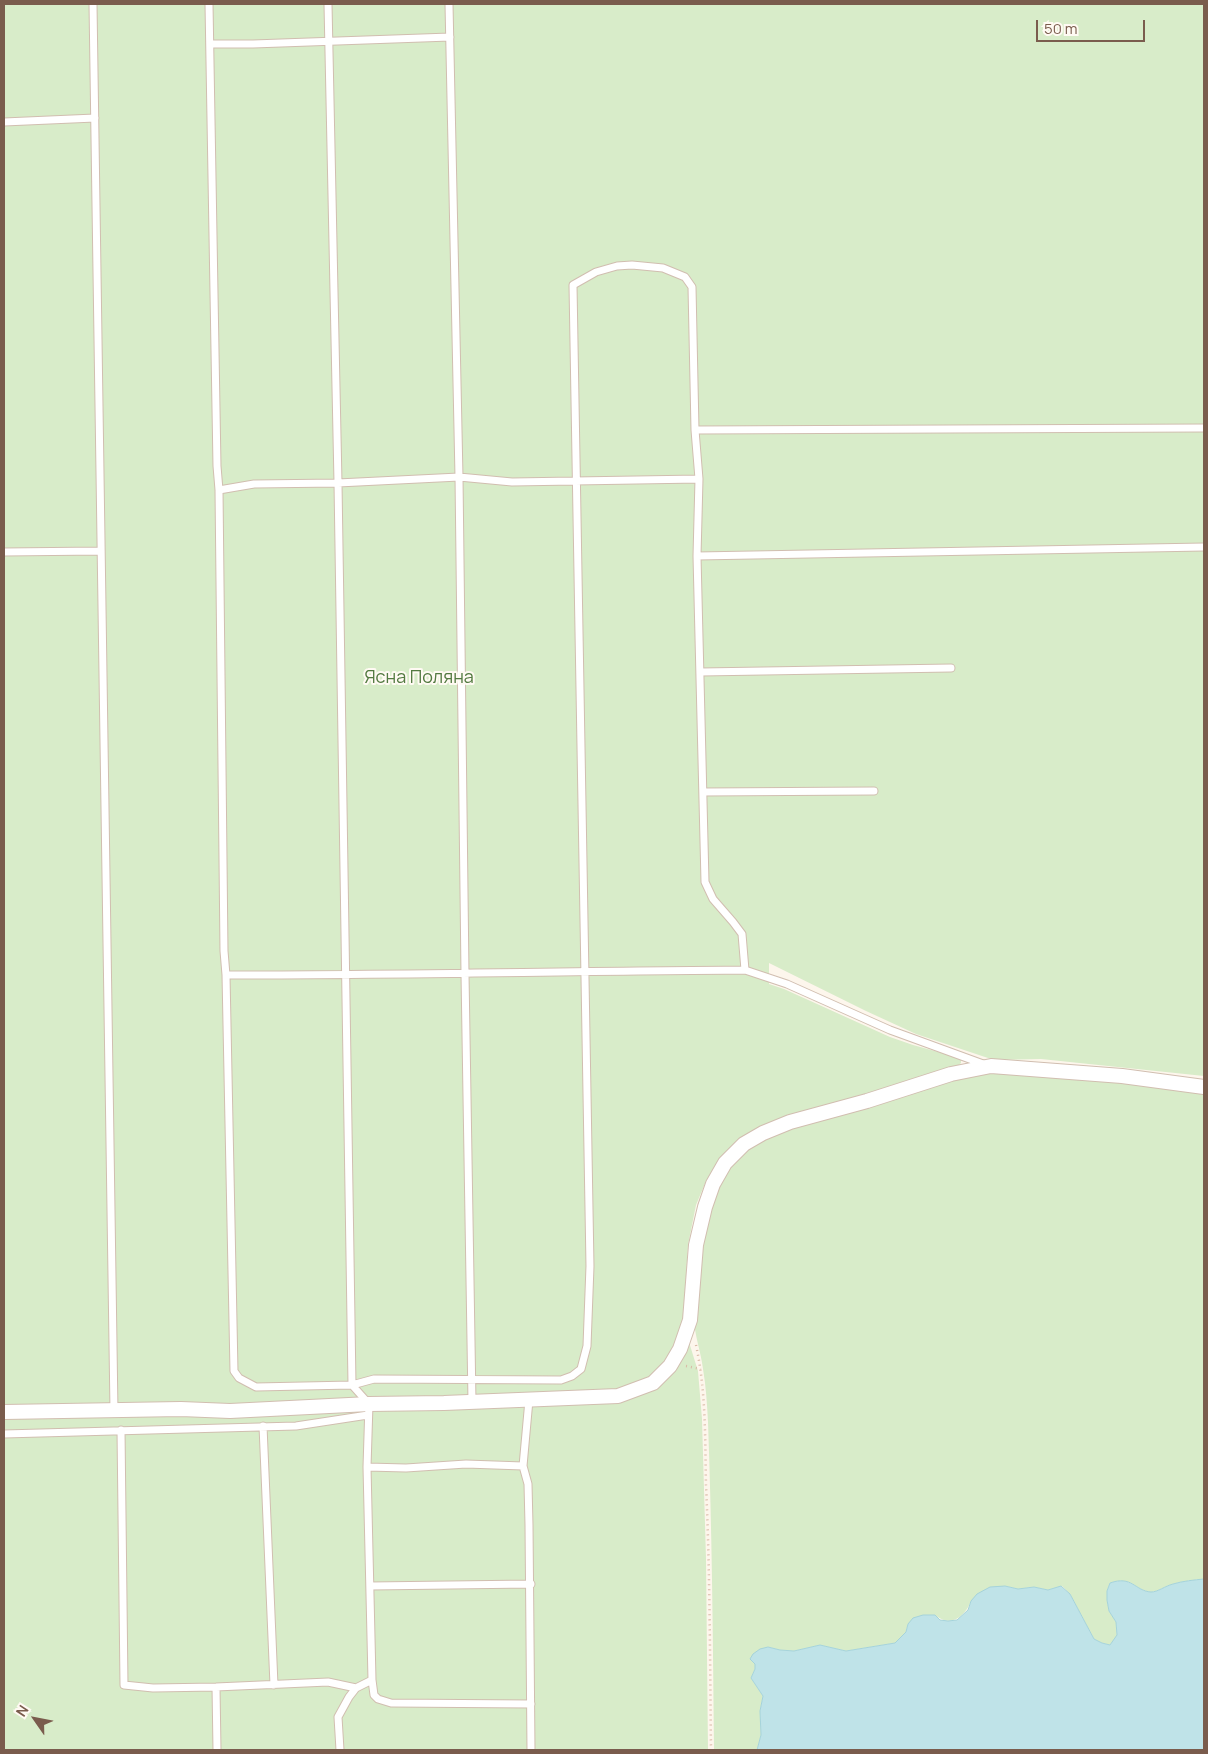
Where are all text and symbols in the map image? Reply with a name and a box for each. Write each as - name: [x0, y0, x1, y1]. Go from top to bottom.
- scale bar: [1038, 10, 1147, 42]
- text: 50 m: [1044, 18, 1078, 39]
- park label: Ясна Поляна: [364, 667, 474, 689]
- north arrow: [10, 1694, 60, 1744]
- text: N: [11, 1701, 33, 1720]

